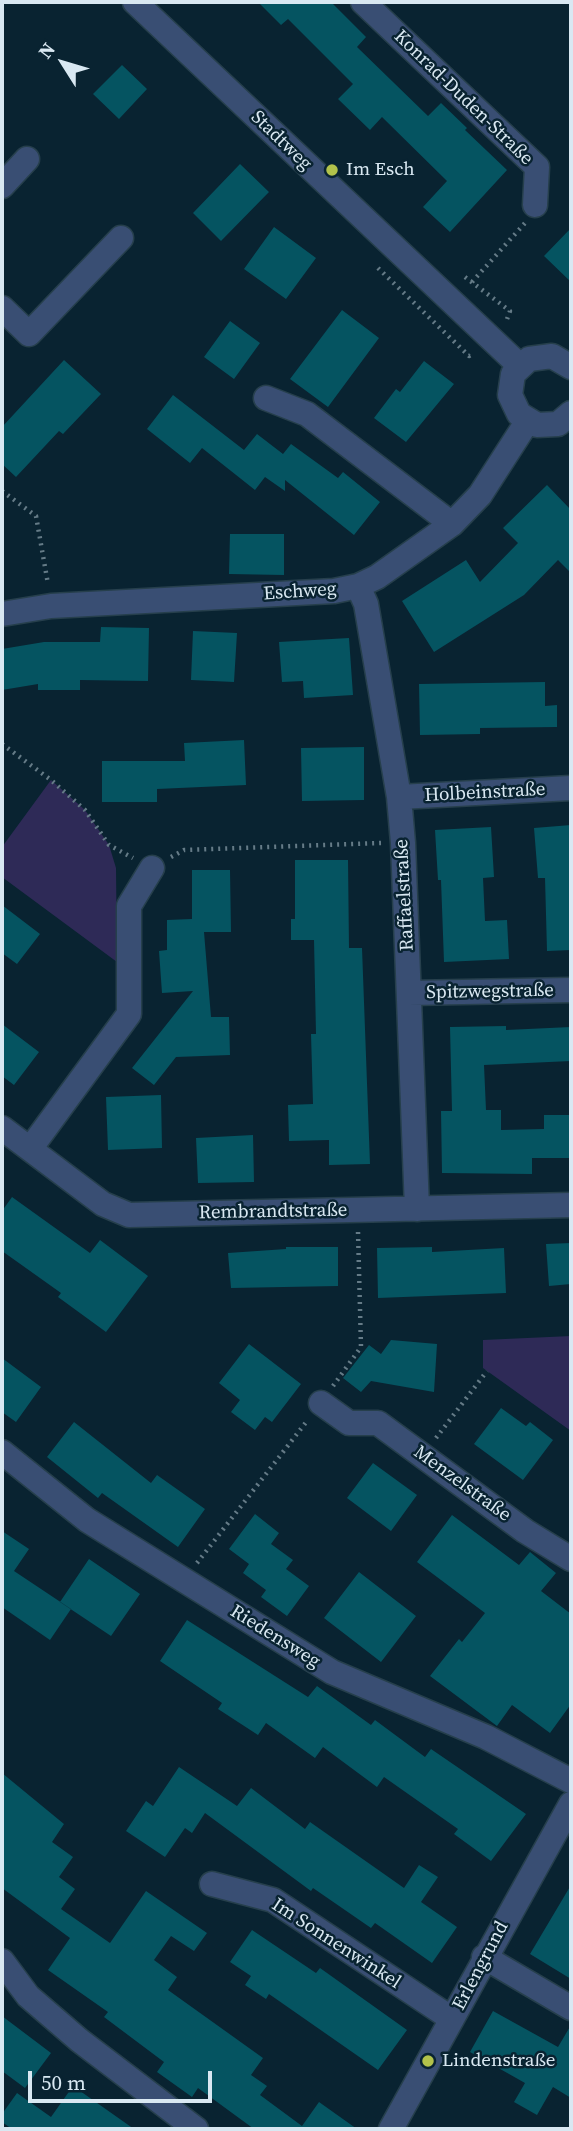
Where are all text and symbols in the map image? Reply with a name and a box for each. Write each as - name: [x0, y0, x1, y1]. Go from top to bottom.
- street label: Konrad-Duden-Straße: [389, 26, 537, 170]
- north arrow: [28, 28, 98, 98]
- text: N: [32, 37, 61, 64]
- street label: Stadtweg: [246, 106, 316, 176]
- place label: Im Esch: [346, 159, 415, 181]
- marker: Im Esch: [324, 162, 340, 178]
- street label: Eschweg: [263, 578, 337, 606]
- street label: Holbeinstraße: [424, 778, 546, 808]
- street label: Raffaelstraße: [391, 838, 419, 952]
- street label: Spitzwegstraße: [426, 979, 554, 1005]
- street label: Rembrandtstraße: [198, 1199, 348, 1225]
- street label: Menzelstraße: [409, 1441, 515, 1527]
- street label: Riedensweg: [226, 1600, 324, 1674]
- street label: Im Sonnenwinkel: [267, 1894, 405, 1994]
- street label: Erlengrund: [448, 1918, 514, 2014]
- place label: Lindenstraße: [442, 2050, 555, 2072]
- marker: Lindenstraße: [420, 2053, 436, 2069]
- scale bar: [32, 2058, 215, 2102]
- text: 50 m: [41, 2068, 86, 2097]

